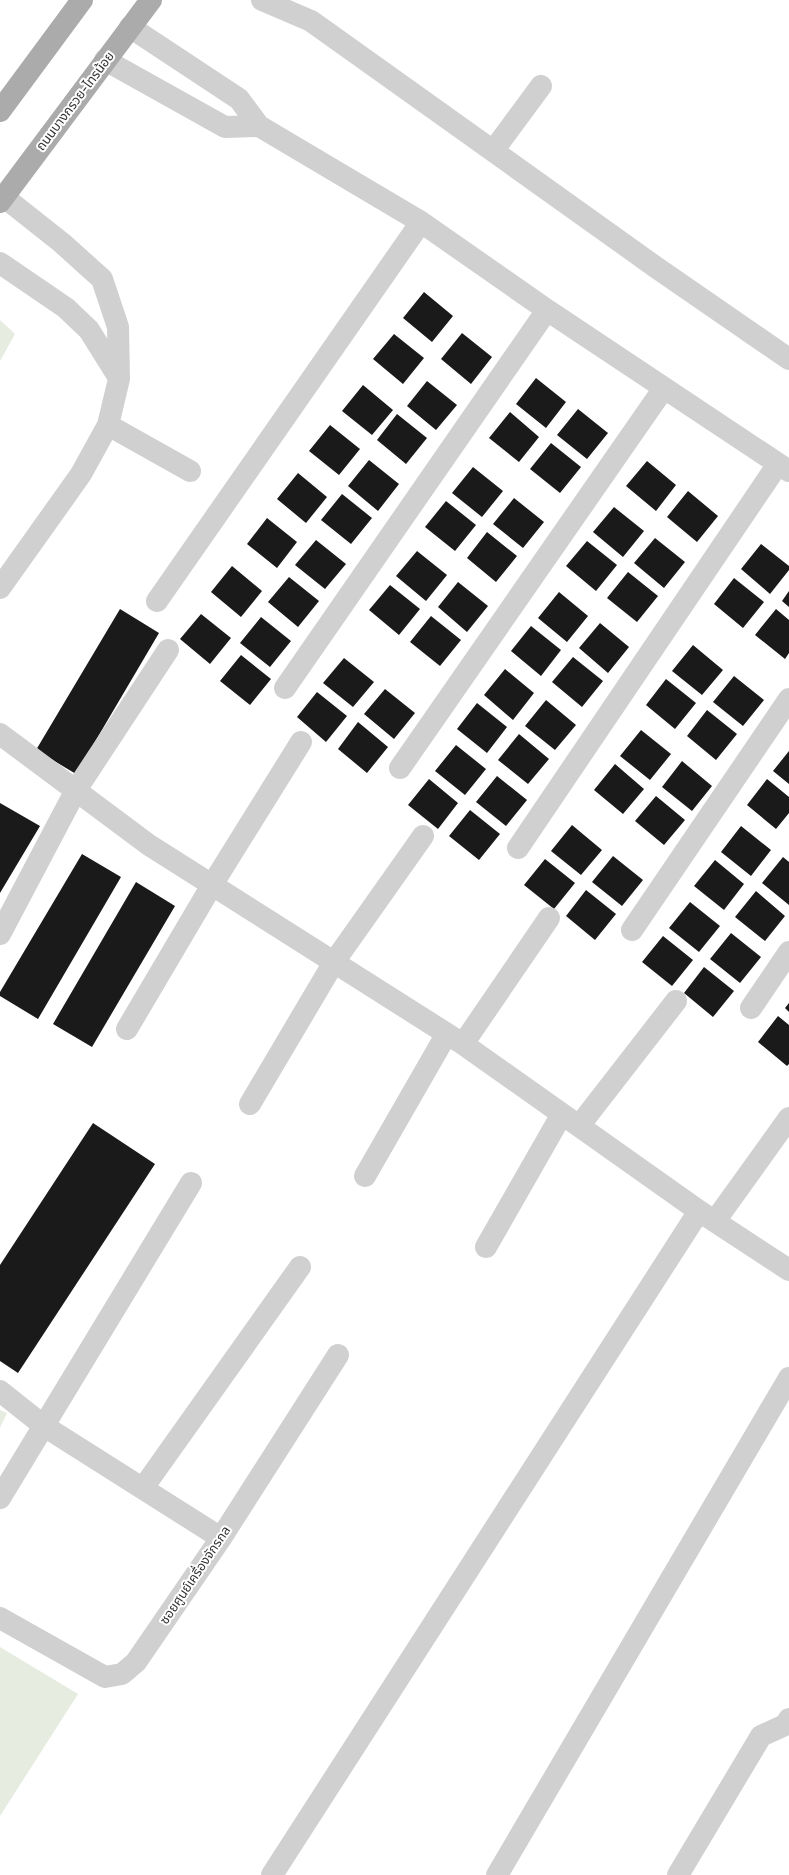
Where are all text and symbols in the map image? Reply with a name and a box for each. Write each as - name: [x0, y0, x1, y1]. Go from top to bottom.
- street label: ถนนบางกรวย-ไทรน้อย: [33, 49, 117, 153]
- street label: ซอยศูนย์เครื่องจักรกล: [155, 1522, 233, 1627]

